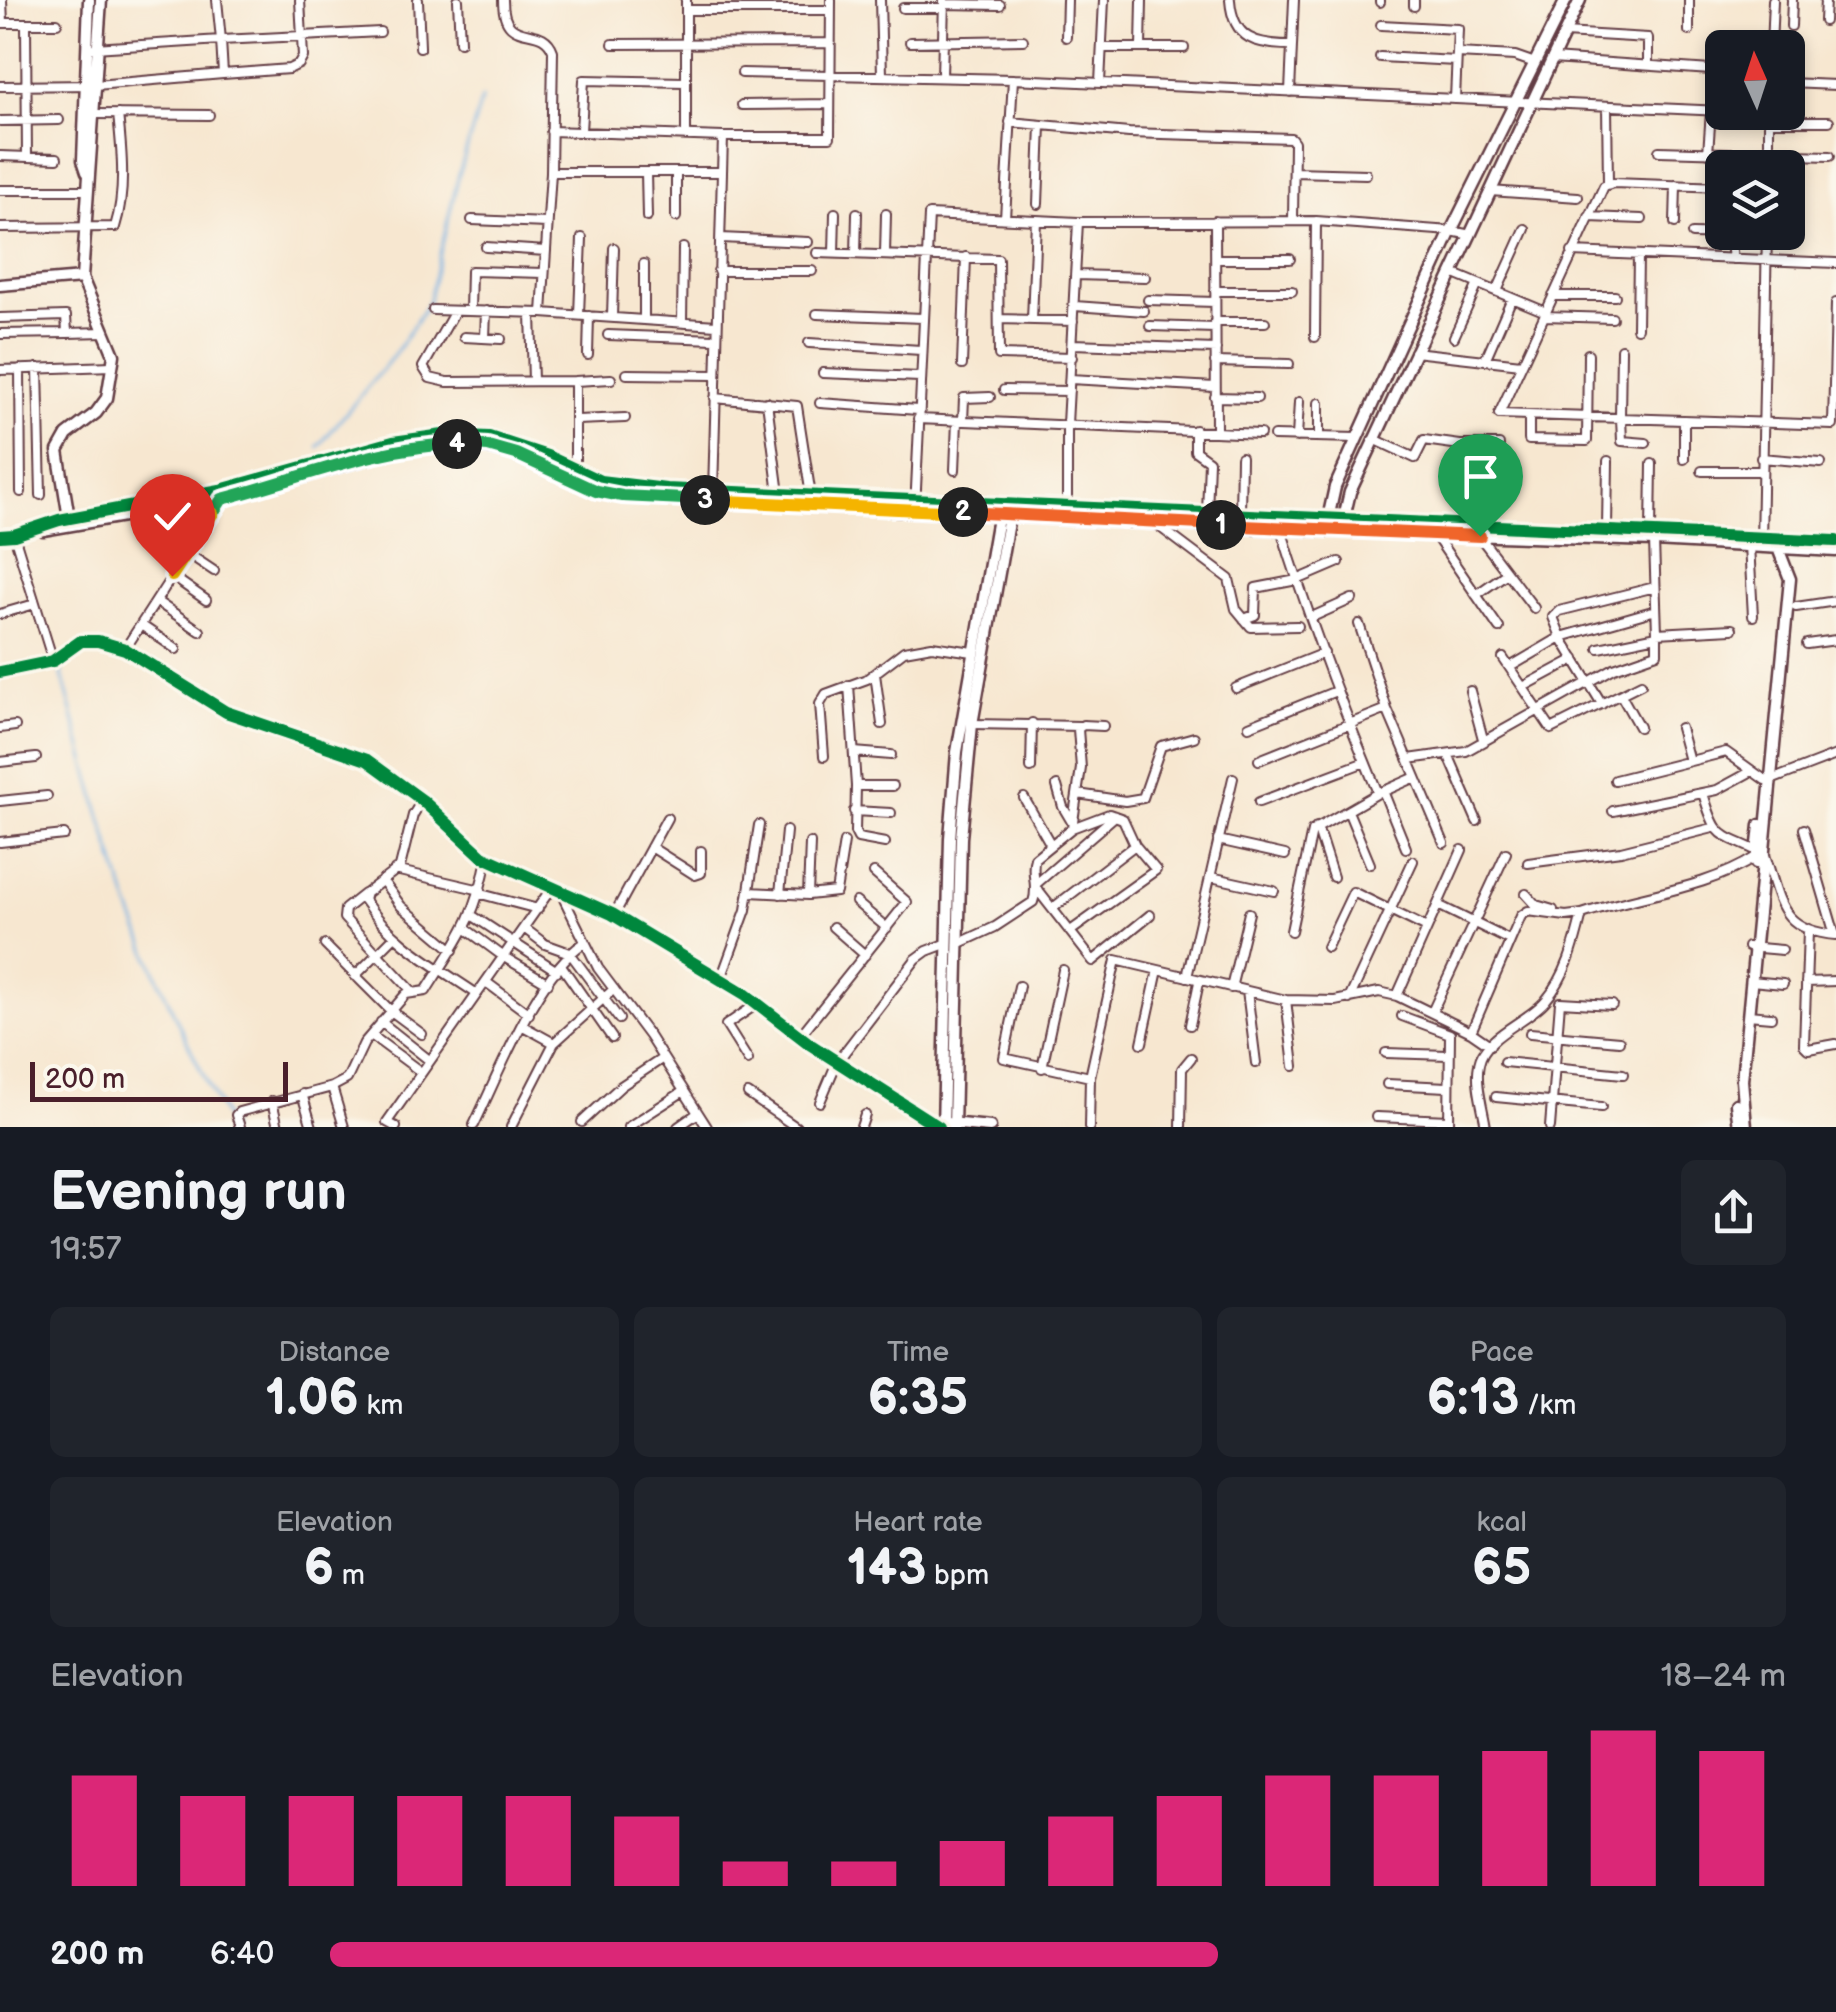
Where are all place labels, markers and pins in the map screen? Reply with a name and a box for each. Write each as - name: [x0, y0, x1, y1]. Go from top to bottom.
- pin: 4: [432, 419, 482, 469]
- pin: [1438, 434, 1523, 537]
- pin: [130, 474, 215, 577]
- pin: 3: [680, 475, 730, 525]
- pin: 2: [938, 487, 988, 537]
- pin: 1: [1196, 500, 1246, 550]

